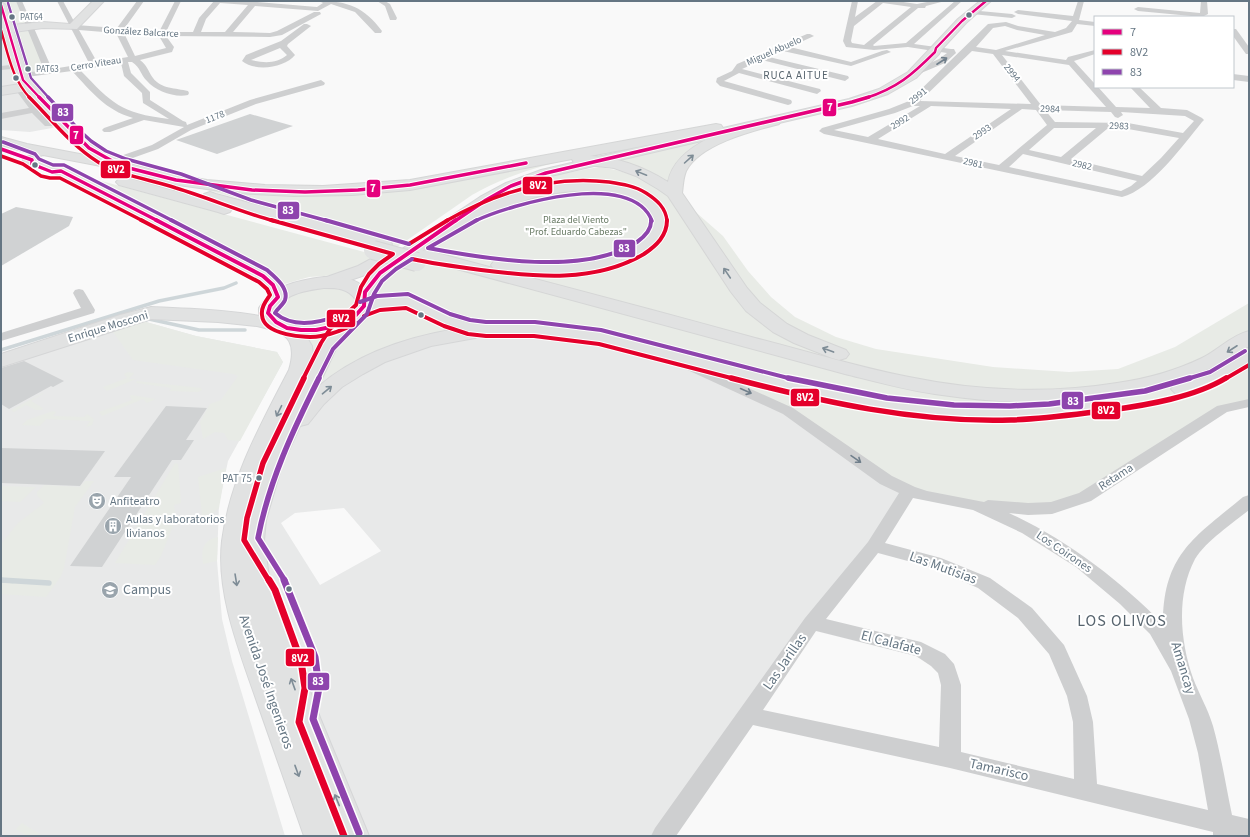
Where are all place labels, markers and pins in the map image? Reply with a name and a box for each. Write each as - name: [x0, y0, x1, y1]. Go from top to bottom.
- unlabelled marker: [964, 10, 974, 20]
- place label: PAT64: [20, 11, 43, 24]
- marker: PAT64: [7, 12, 17, 22]
- place label: PAT63: [36, 63, 59, 76]
- marker: PAT63: [23, 64, 33, 74]
- unlabelled marker: [11, 73, 21, 83]
- unlabelled marker: [30, 160, 40, 170]
- unlabelled marker: [416, 310, 426, 320]
- place label: PAT 75: [222, 471, 252, 486]
- marker: PAT 75: [254, 473, 264, 483]
- theatre icon: Anfiteatro: [87, 491, 107, 511]
- place label: Anfiteatro: [110, 493, 160, 510]
- place label: Aulas y laboratorios livianos: [126, 511, 225, 542]
- building icon: Aulas y laboratorios livianos: [103, 516, 123, 536]
- school or university icon: Campus: [100, 580, 120, 600]
- place label: Campus: [123, 580, 171, 600]
- unlabelled marker: [284, 584, 294, 594]

